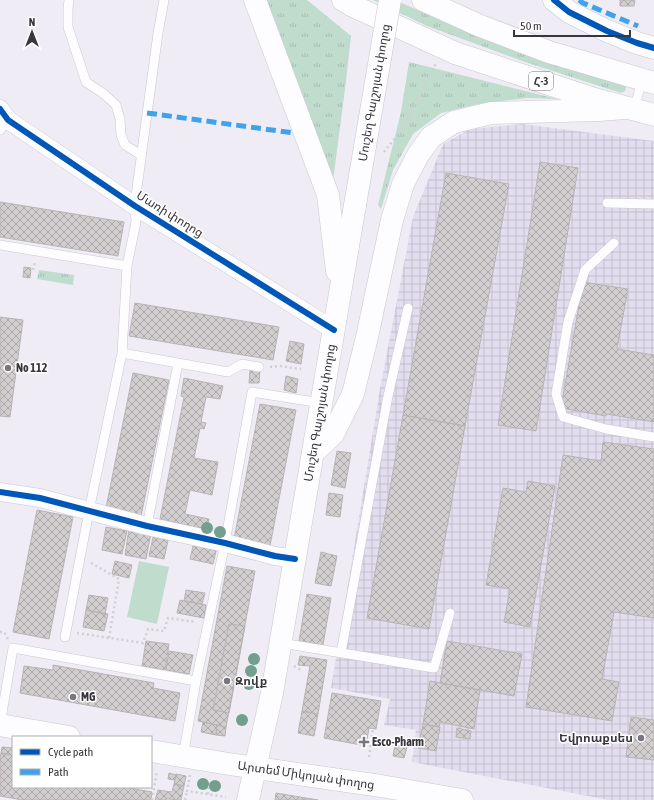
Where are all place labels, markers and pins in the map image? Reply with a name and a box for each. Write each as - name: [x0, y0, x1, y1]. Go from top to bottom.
- place label: No 112: [16, 361, 48, 375]
- marker: No 112: [3, 363, 13, 373]
- place label: Զովք: [235, 674, 267, 688]
- marker: Զովք: [222, 676, 232, 686]
- place label: MG: [81, 690, 96, 704]
- marker: MG: [68, 692, 78, 702]
- place label: Եվրոաքսես: [559, 731, 633, 745]
- marker: Եվրոաքսես: [636, 733, 646, 743]
- place label: Esco-Pharm: [372, 735, 424, 749]
- marker: Esco-Pharm: [359, 737, 369, 747]

